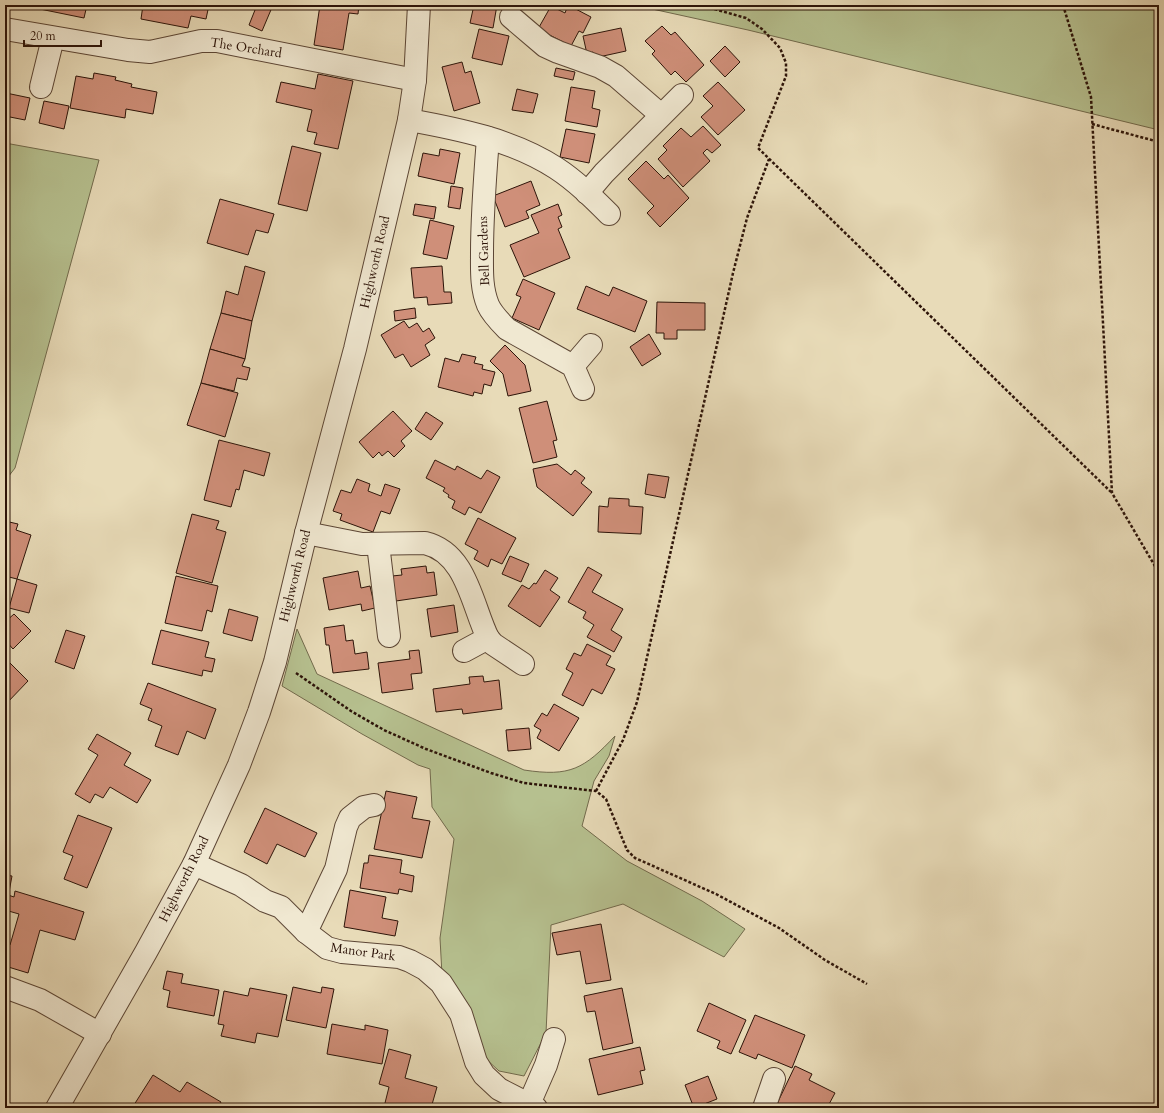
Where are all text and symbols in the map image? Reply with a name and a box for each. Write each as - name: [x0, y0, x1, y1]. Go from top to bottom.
- scale bar: [24, 22, 101, 48]
- text: 20 m: [30, 28, 57, 44]
- street label: The Orchard: [209, 33, 283, 63]
- street label: Highworth Road: [356, 214, 394, 310]
- street label: Bell Gardens: [474, 216, 494, 286]
- street label: Highworth Road: [275, 528, 315, 624]
- street label: Highworth Road: [155, 833, 213, 925]
- street label: Manor Park: [329, 939, 397, 965]

